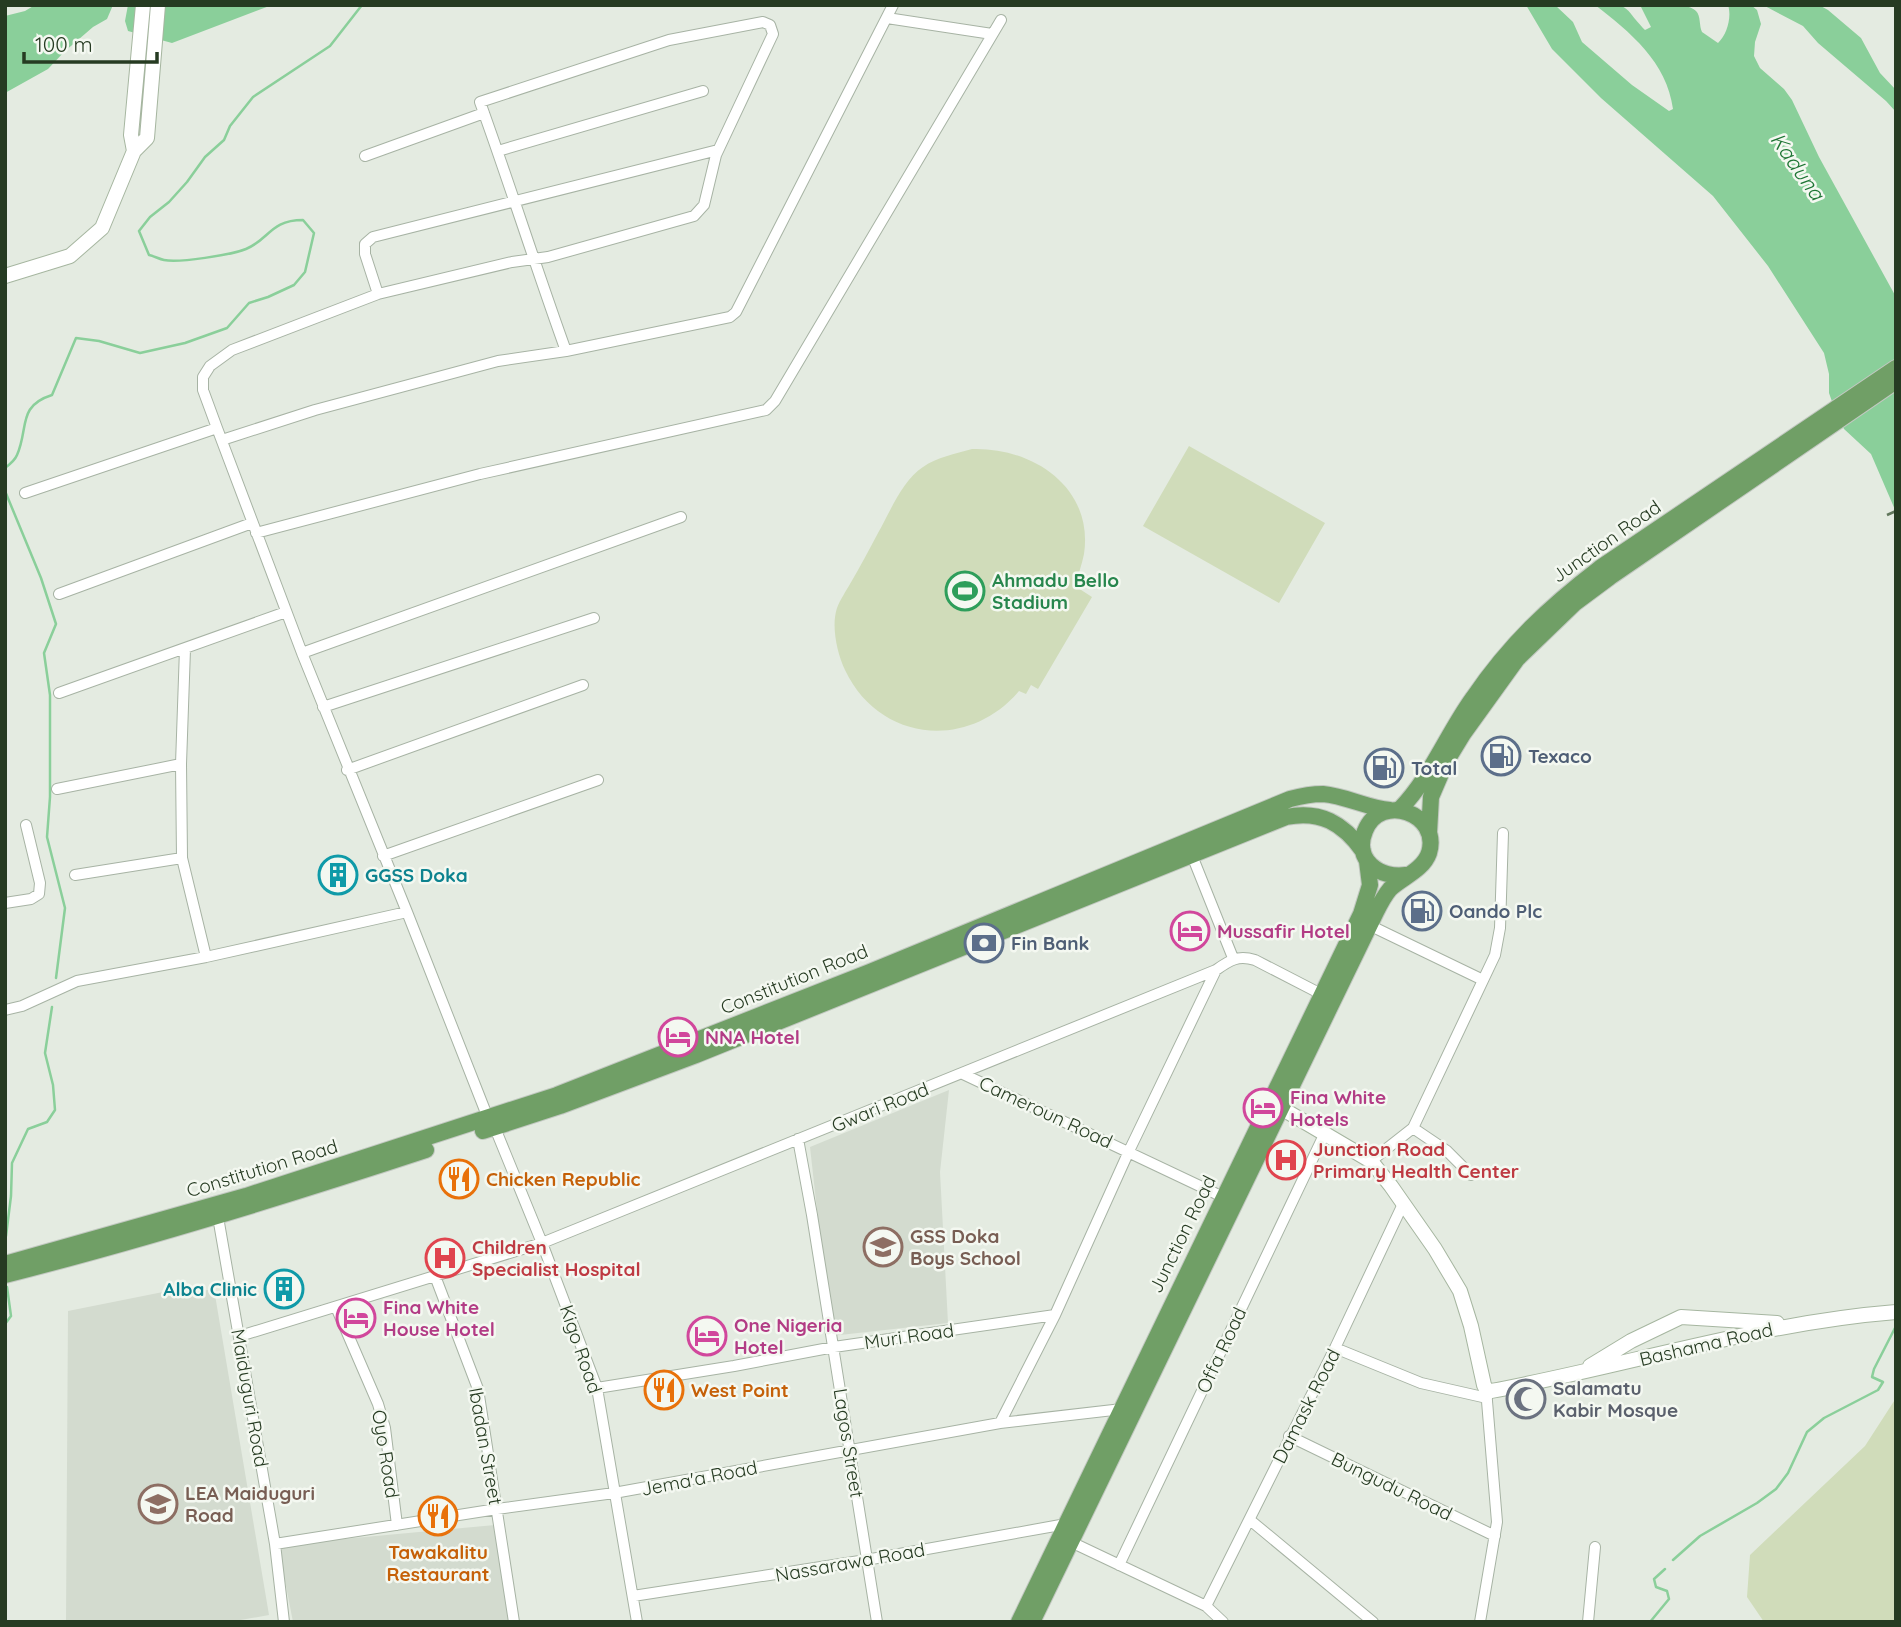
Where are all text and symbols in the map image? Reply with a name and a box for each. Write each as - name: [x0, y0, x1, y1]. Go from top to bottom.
- scale bar: [24, 21, 158, 65]
- text: 100 m: [35, 31, 93, 57]
- water label: Kaduna: [1765, 127, 1831, 206]
- street label: Junction Road: [1547, 495, 1665, 587]
- place label: Ahmadu Bello Stadium: [992, 568, 1119, 614]
- sports icon: Ahmadu Bello Stadium: [944, 570, 986, 612]
- fuel station icon: Texaco: [1480, 735, 1522, 777]
- place label: Texaco: [1528, 744, 1592, 768]
- fuel station icon: Total: [1363, 747, 1405, 789]
- place label: Total: [1411, 756, 1457, 780]
- building icon: GGSS Doka: [317, 854, 359, 896]
- place label: GGSS Doka: [365, 863, 468, 887]
- fuel station icon: Oando Plc: [1401, 890, 1443, 932]
- place label: Oando Plc: [1449, 899, 1542, 923]
- hotel icon: Mussafir Hotel: [1169, 910, 1211, 952]
- place label: Mussafir Hotel: [1217, 919, 1350, 943]
- bank icon: Fin Bank: [963, 922, 1005, 964]
- place label: Fin Bank: [1011, 931, 1090, 955]
- street label: Constitution Road: [717, 938, 871, 1020]
- hotel icon: NNA Hotel: [657, 1016, 699, 1058]
- place label: NNA Hotel: [705, 1025, 800, 1049]
- street label: Cameroun Road: [975, 1071, 1117, 1153]
- street label: Gwari Road: [828, 1077, 932, 1137]
- place label: Fina White Hotels: [1290, 1085, 1386, 1131]
- hotel icon: Fina White Hotels: [1242, 1087, 1284, 1129]
- street label: Constitution Road: [184, 1134, 340, 1202]
- place label: Junction Road Primary Health Center: [1313, 1137, 1519, 1183]
- hospital icon: Junction Road Primary Health Center: [1265, 1139, 1307, 1181]
- restaurant icon: Chicken Republic: [438, 1158, 480, 1200]
- place label: Chicken Republic: [486, 1167, 640, 1191]
- street label: Junction Road: [1143, 1171, 1221, 1297]
- place label: GSS Doka Boys School: [910, 1224, 1021, 1270]
- school or university icon: GSS Doka Boys School: [862, 1226, 904, 1268]
- place label: Children Specialist Hospital: [472, 1235, 641, 1281]
- hospital icon: Children Specialist Hospital: [424, 1237, 466, 1279]
- building icon: Alba Clinic: [263, 1268, 305, 1310]
- place label: Alba Clinic: [163, 1277, 257, 1301]
- place label: Fina White House Hotel: [383, 1295, 495, 1341]
- hotel icon: Fina White House Hotel: [335, 1297, 377, 1339]
- street label: Kigo Road: [555, 1302, 607, 1396]
- street label: Offa Road: [1191, 1303, 1251, 1397]
- place label: One Nigeria Hotel: [734, 1313, 842, 1359]
- hotel icon: One Nigeria Hotel: [686, 1315, 728, 1357]
- street label: Bashama Road: [1637, 1317, 1775, 1371]
- street label: Muri Road: [863, 1318, 955, 1354]
- street label: Maiduguri Road: [226, 1327, 274, 1469]
- street label: Damask Road: [1267, 1345, 1345, 1467]
- restaurant icon: West Point: [643, 1369, 685, 1411]
- place label: Salamatu Kabir Mosque: [1553, 1376, 1678, 1422]
- place label: West Point: [691, 1378, 789, 1402]
- mosque icon: Salamatu Kabir Mosque: [1505, 1378, 1547, 1420]
- street label: Ibadan Street: [464, 1385, 508, 1507]
- street label: Lagos Street: [828, 1386, 870, 1500]
- street label: Oyo Road: [367, 1408, 405, 1500]
- street label: Bungudu Road: [1328, 1446, 1456, 1526]
- street label: Jema'a Road: [639, 1455, 759, 1501]
- place label: LEA Maiduguri Road: [185, 1481, 315, 1527]
- school or university icon: LEA Maiduguri Road: [137, 1483, 179, 1525]
- restaurant icon: Tawakalitu Restaurant: [417, 1495, 459, 1537]
- street label: Nassarawa Road: [773, 1537, 927, 1587]
- place label: Tawakalitu Restaurant: [386, 1540, 490, 1586]

